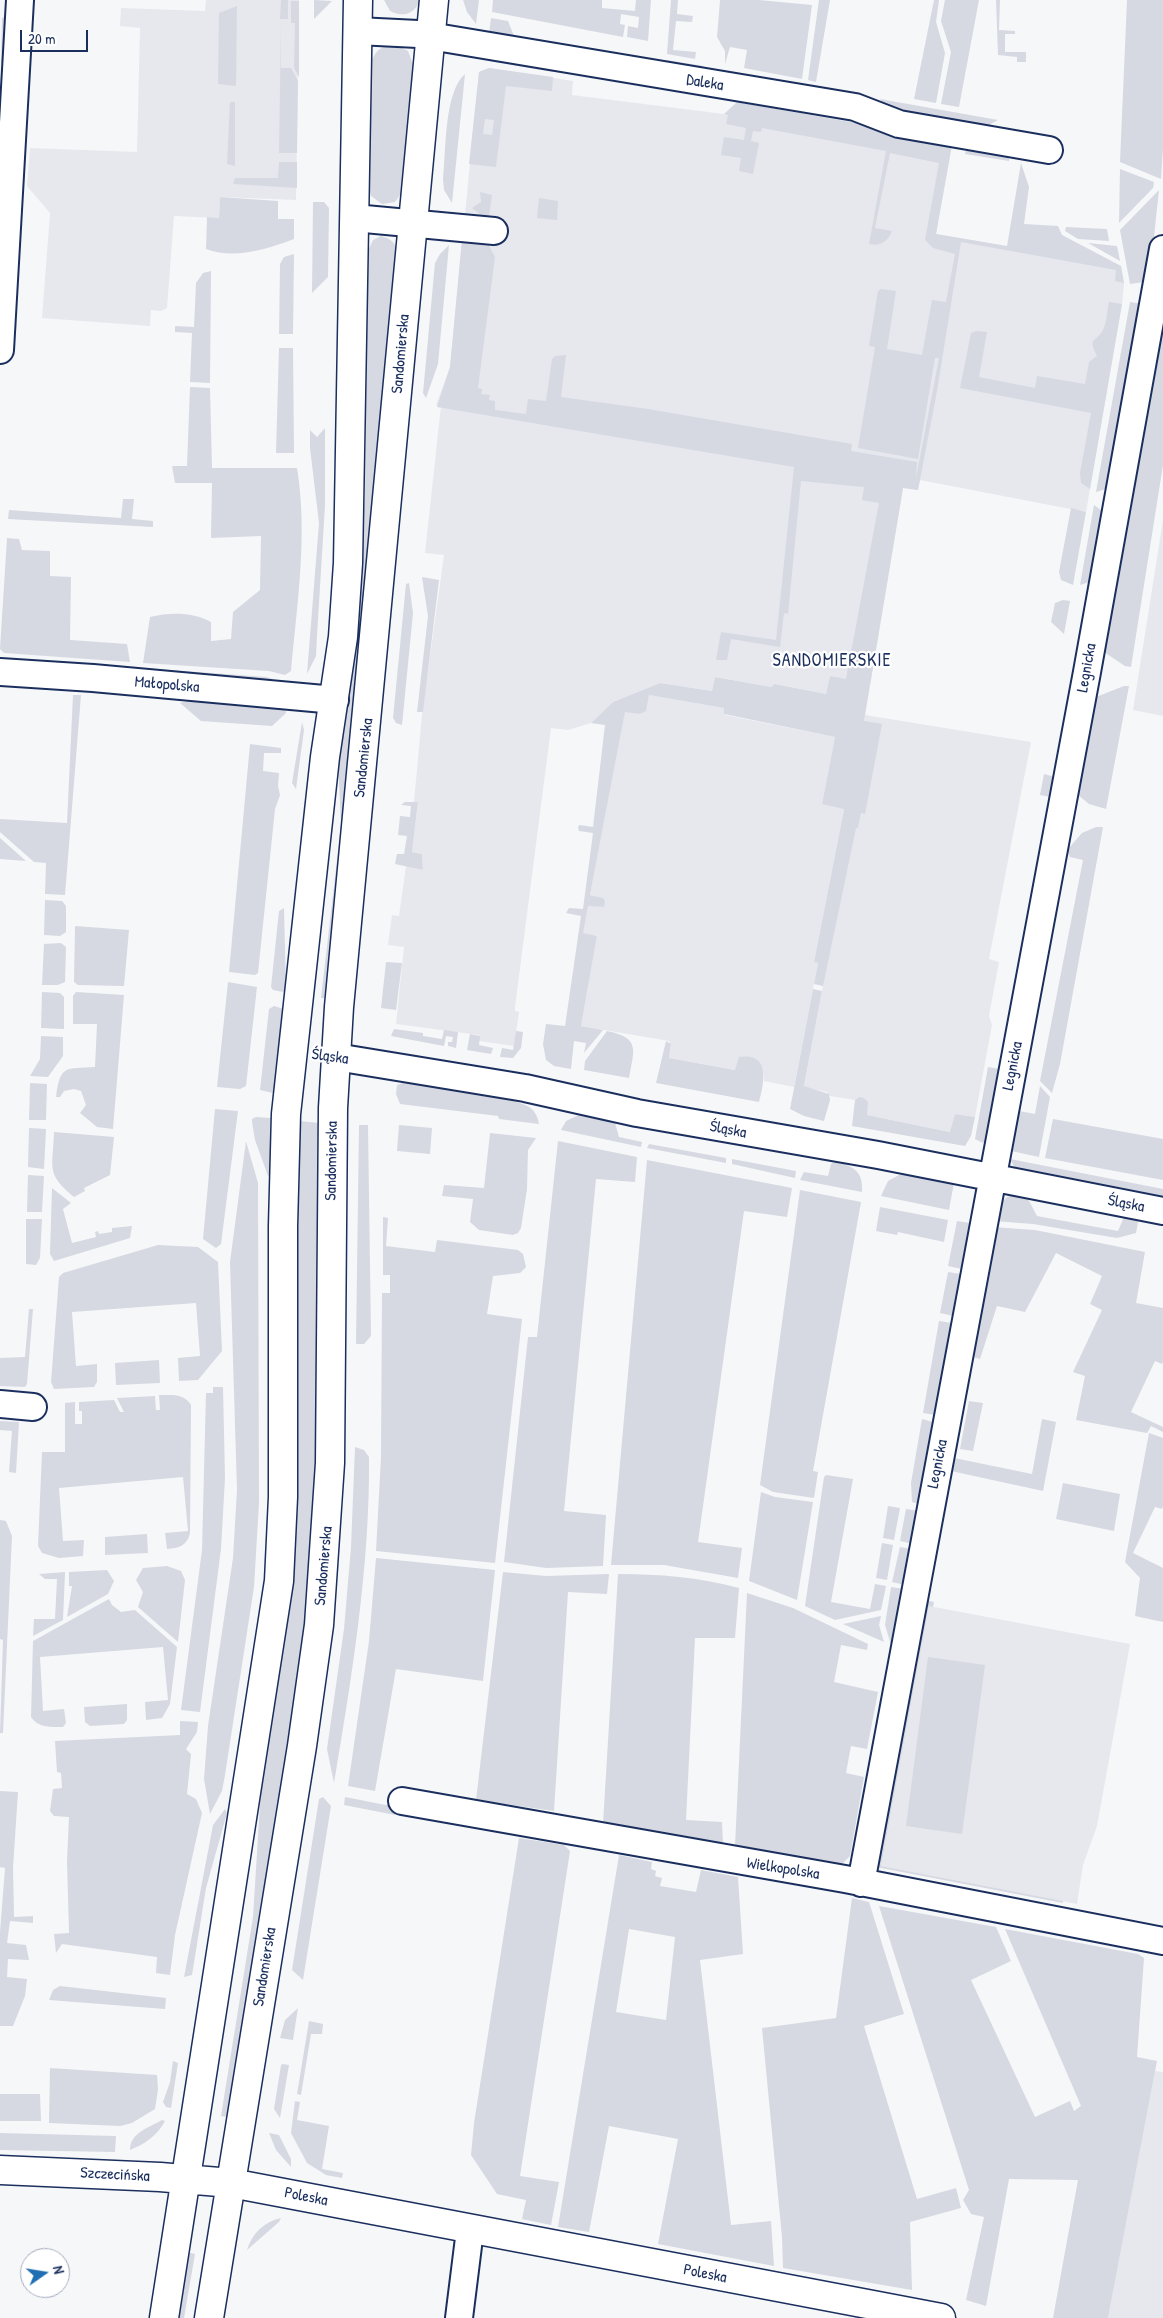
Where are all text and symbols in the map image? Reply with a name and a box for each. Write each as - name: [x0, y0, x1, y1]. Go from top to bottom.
- scale bar: [22, 20, 90, 52]
- text: 20 m: [28, 28, 55, 49]
- street label: Daleka: [685, 71, 725, 95]
- street label: Sandomierska: [388, 314, 414, 394]
- street label: Legnicka: [1073, 642, 1101, 694]
- district label: SANDOMIERSKIE: [771, 650, 893, 672]
- street label: Małopolska: [134, 673, 200, 697]
- street label: Sandomierska: [350, 717, 378, 799]
- street label: Legnicka: [999, 1040, 1027, 1092]
- street label: Śląska: [310, 1045, 350, 1069]
- street label: Śląska: [708, 1117, 748, 1143]
- street label: Sandomierska: [322, 1121, 342, 1201]
- street label: Śląska: [1106, 1191, 1146, 1217]
- street label: Legnicka: [924, 1438, 952, 1490]
- street label: Sandomierska: [311, 1526, 337, 1606]
- street label: Wielkopolska: [745, 1854, 821, 1884]
- street label: Sandomierska: [249, 1926, 281, 2008]
- street label: Szczecińska: [80, 2164, 150, 2186]
- street label: Poleska: [283, 2183, 329, 2211]
- north arrow: [20, 2248, 70, 2298]
- street label: Poleska: [682, 2260, 728, 2288]
- text: N: [49, 2264, 69, 2275]

